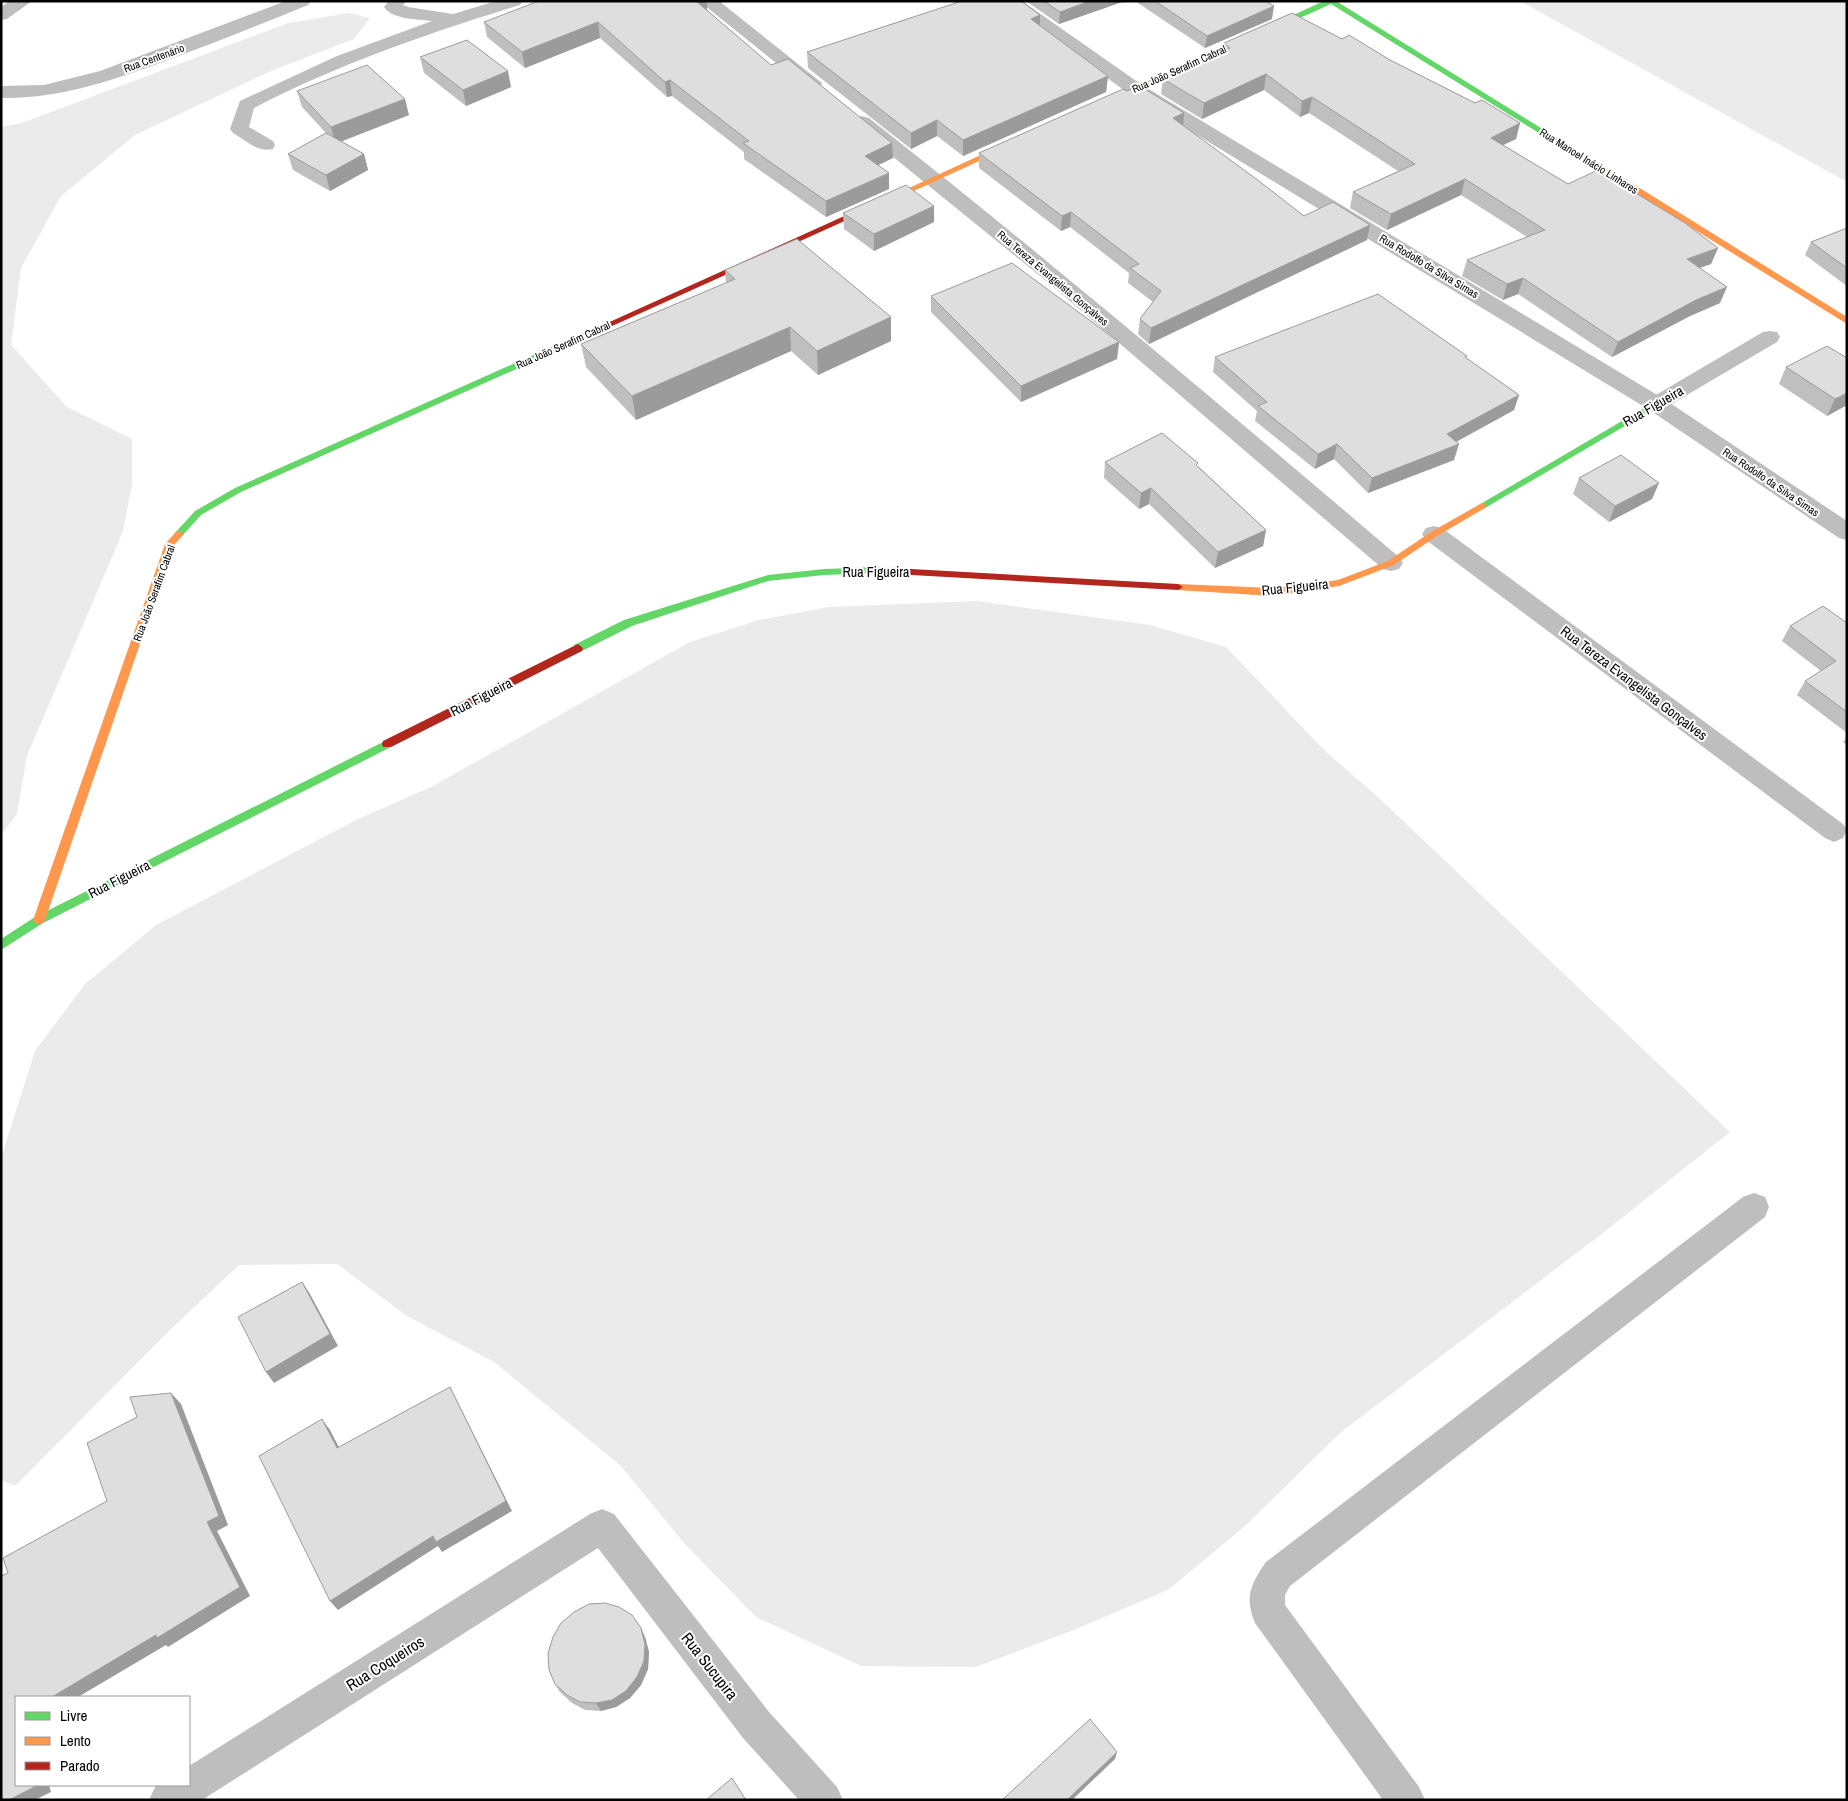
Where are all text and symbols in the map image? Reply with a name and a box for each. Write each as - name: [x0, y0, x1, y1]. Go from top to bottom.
- street label: Rua Centenário: [122, 41, 186, 75]
- street label: Rua João Serafim Cabral: [1130, 42, 1228, 96]
- street label: Rua Manoel Inácio Linhares: [1537, 125, 1641, 197]
- street label: Rua Tereza Evangelista Gonçalves: [995, 227, 1112, 329]
- street label: Rua Rodolfo da Silva Simas: [1377, 231, 1482, 301]
- street label: Rua João Serafim Cabral: [514, 318, 612, 372]
- street label: Rua Figueira: [1619, 381, 1687, 431]
- street label: Rua Rodolfo da Silva Simas: [1720, 445, 1822, 520]
- street label: Rua João Serafim Cabral: [130, 543, 178, 643]
- street label: Rua Figueira: [842, 563, 910, 581]
- street label: Rua Figueira: [1261, 574, 1330, 599]
- street label: Rua Tereza Evangelista Gonçalves: [1557, 622, 1711, 744]
- street label: Rua Figueira: [447, 673, 515, 720]
- street label: Rua Figueira: [85, 855, 153, 902]
- street label: Rua Sucupira: [677, 1628, 744, 1705]
- street label: Rua Coqueiros: [342, 1630, 428, 1696]
- legend: [15, 1696, 190, 1786]
- text: Livre: [60, 1705, 88, 1726]
- text: Lento: [60, 1730, 91, 1751]
- text: Parado: [60, 1755, 100, 1776]

